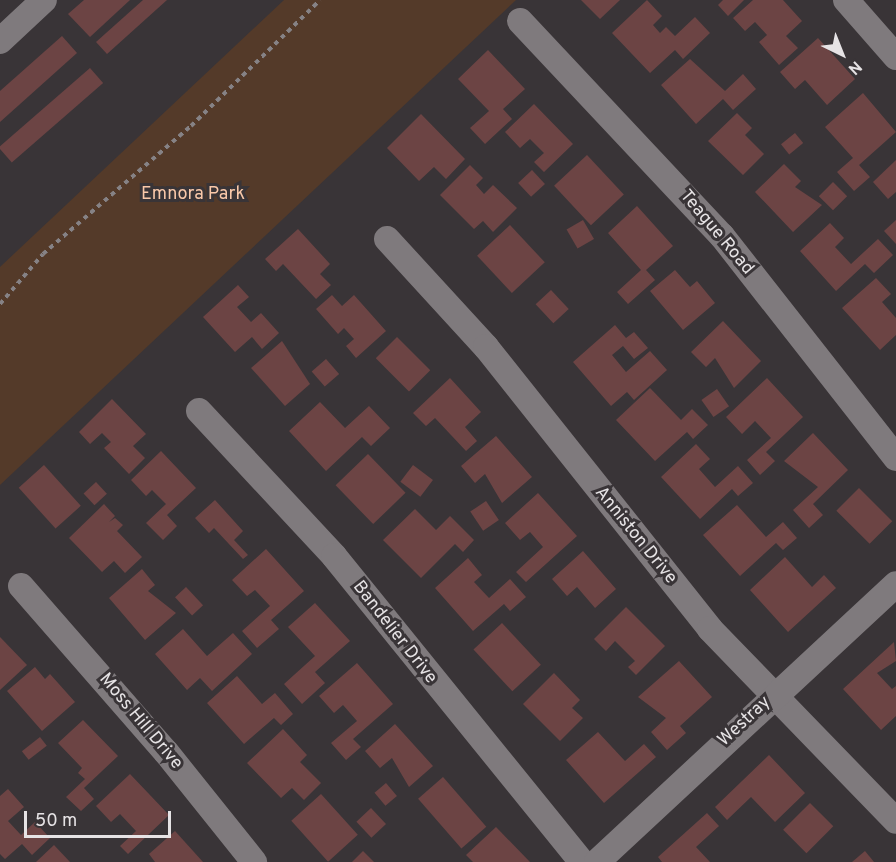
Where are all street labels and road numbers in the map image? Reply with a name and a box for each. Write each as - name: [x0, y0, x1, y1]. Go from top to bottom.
- street label: Teague Road: [674, 186, 758, 280]
- street label: Anniston Drive: [589, 483, 681, 589]
- street label: Bandelier Drive: [347, 577, 441, 689]
- street label: Moss Hill Drive: [93, 669, 187, 775]
- street label: Westray: [714, 692, 776, 752]

